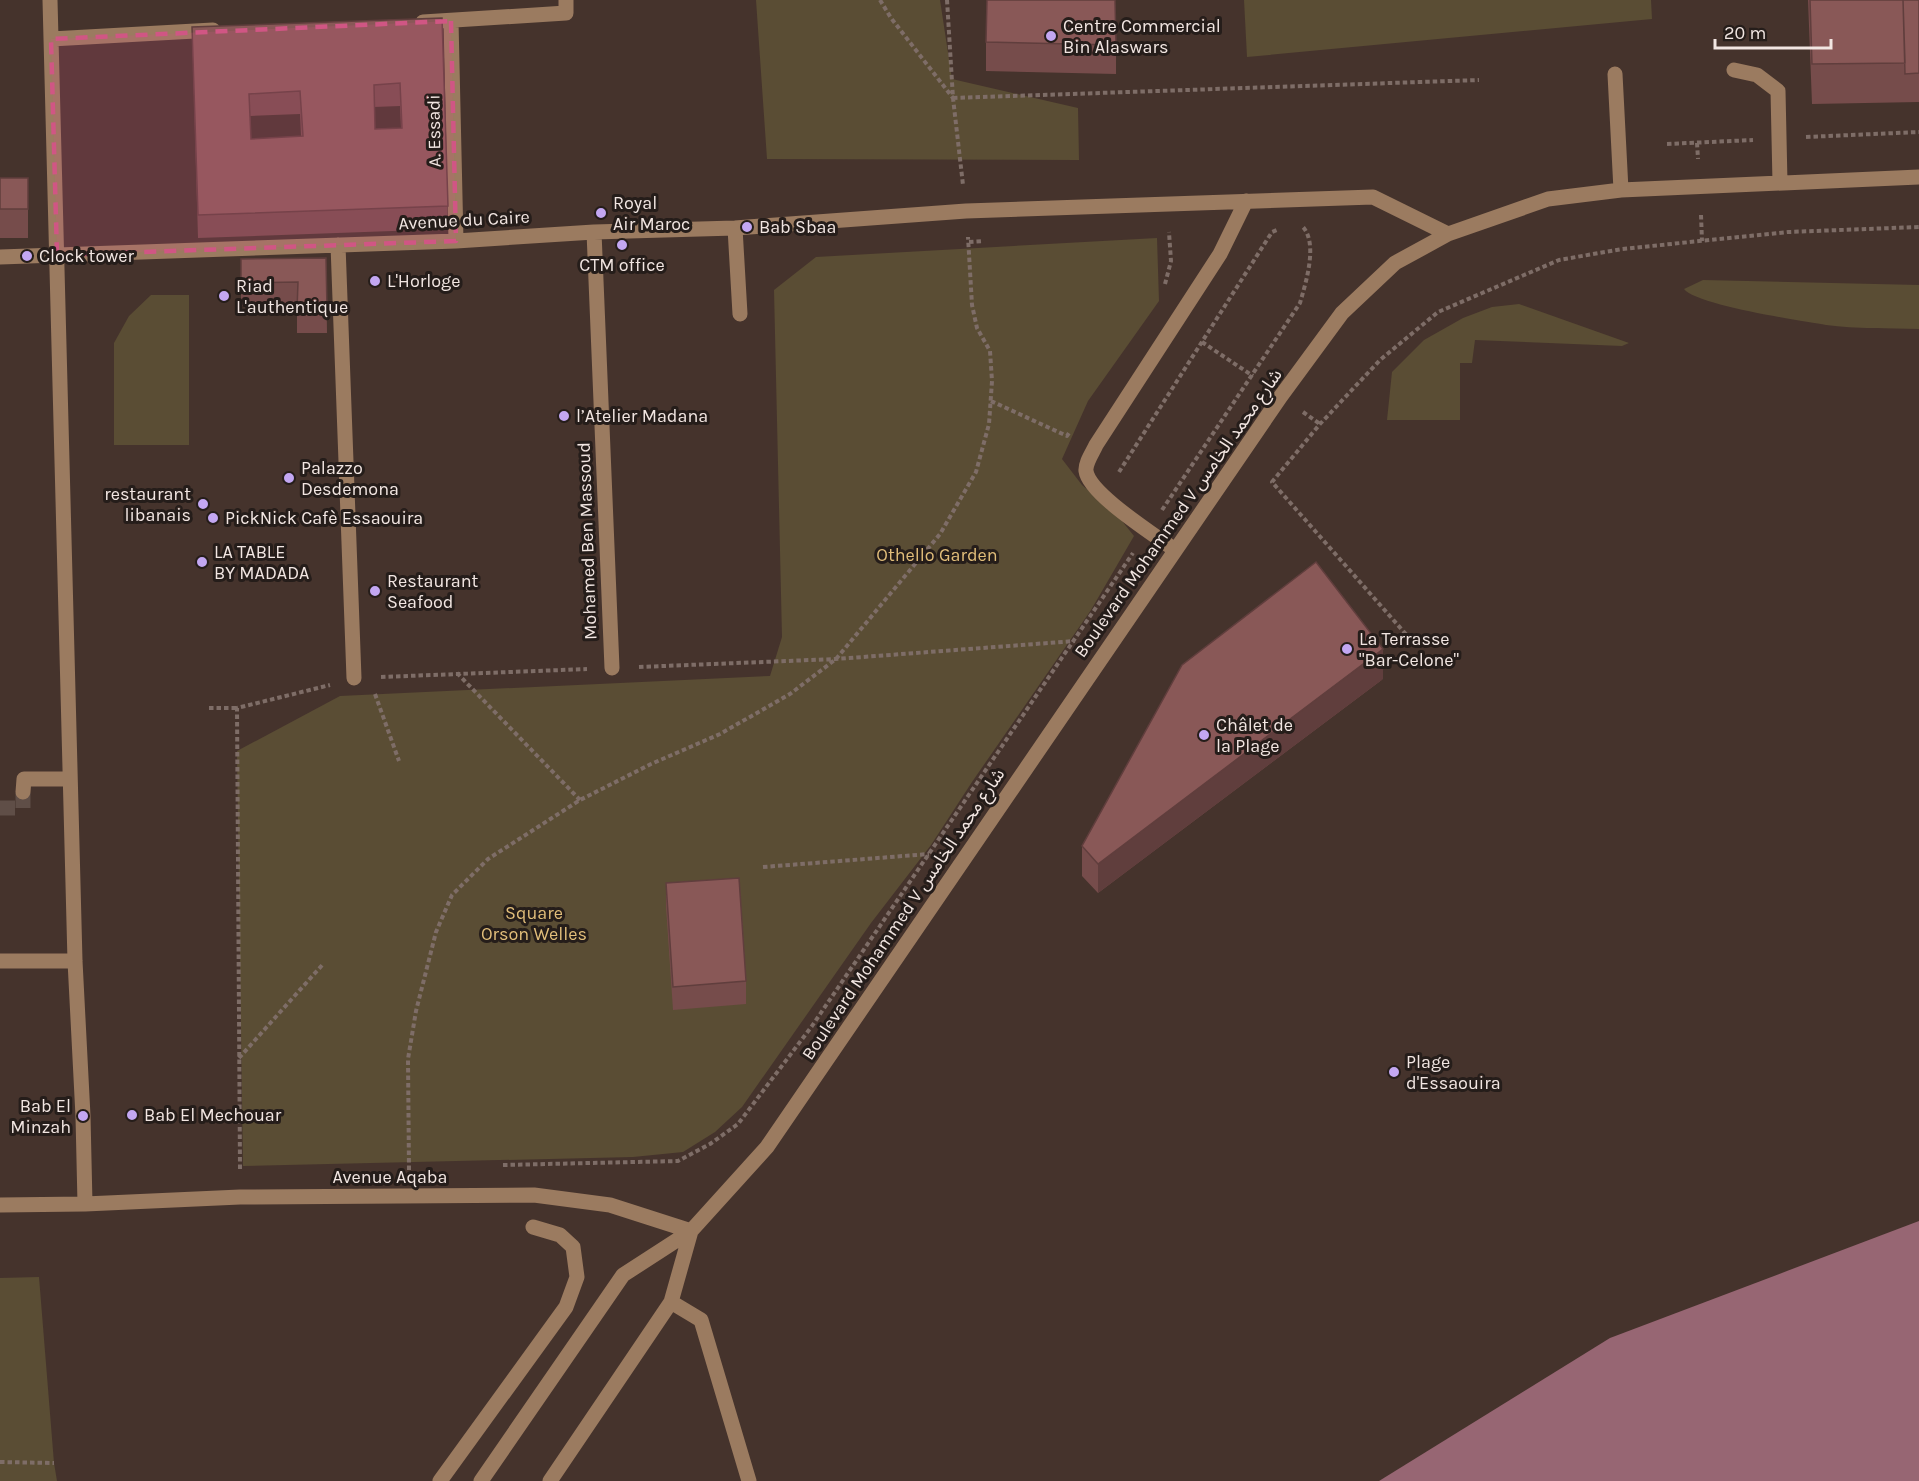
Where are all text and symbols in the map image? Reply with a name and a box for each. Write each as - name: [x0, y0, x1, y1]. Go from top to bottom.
- scale bar: [1715, 12, 1830, 50]
- place label: Centre Commercial Bin Alaswars: [1063, 15, 1221, 58]
- text: 20 m: [1724, 22, 1766, 44]
- marker: Centre Commercial Bin Alaswars: [1044, 29, 1058, 43]
- street label: A. Essadi: [422, 94, 446, 168]
- place label: Royal Air Maroc: [613, 192, 690, 235]
- street label: Avenue du Caire: [398, 206, 530, 234]
- marker: Royal Air Maroc: [594, 206, 608, 220]
- place label: Bab Sbaa: [759, 216, 836, 238]
- marker: Bab Sbaa: [740, 220, 754, 234]
- marker: CTM office: [615, 238, 629, 252]
- place label: Clock tower: [39, 245, 135, 267]
- marker: Clock tower: [20, 249, 34, 263]
- place label: CTM office: [579, 254, 665, 276]
- place label: L'Horloge: [387, 270, 461, 292]
- marker: L'Horloge: [368, 274, 382, 288]
- place label: Riad L'authentique: [236, 275, 348, 318]
- marker: Riad L'authentique: [217, 289, 231, 303]
- street label: Boulevard Mohammed V شارع محمد الخامس: [1069, 364, 1289, 663]
- place label: l’Atelier Madana: [576, 405, 708, 427]
- marker: l’Atelier Madana: [557, 409, 571, 423]
- street label: Mohamed Ben Massoud: [573, 442, 601, 640]
- place label: Palazzo Desdemona: [301, 457, 399, 500]
- marker: Palazzo Desdemona: [282, 471, 296, 485]
- place label: restaurant libanais: [104, 483, 191, 526]
- marker: restaurant libanais: [196, 497, 210, 511]
- place label: PickNick Cafè Essaouira: [225, 507, 423, 529]
- marker: PickNick Cafè Essaouira: [206, 511, 220, 525]
- place label: LA TABLE BY MADADA: [214, 541, 309, 584]
- park label: Othello Garden: [876, 544, 998, 566]
- marker: LA TABLE BY MADADA: [195, 555, 209, 569]
- place label: Restaurant Seafood: [387, 570, 479, 613]
- marker: Restaurant Seafood: [368, 584, 382, 598]
- place label: La Terrasse "Bar-Celone": [1359, 628, 1459, 671]
- marker: La Terrasse "Bar-Celone": [1340, 642, 1354, 656]
- place label: Châlet de la Plage: [1216, 714, 1293, 757]
- marker: Châlet de la Plage: [1197, 728, 1211, 742]
- street label: Boulevard Mohammed V شارع محمد الخامس: [797, 764, 1012, 1066]
- park label: Square Orson Welles: [481, 902, 587, 945]
- place label: Plage d'Essaouira: [1406, 1051, 1501, 1094]
- marker: Plage d'Essaouira: [1387, 1065, 1401, 1079]
- place label: Bab El Minzah: [10, 1095, 71, 1138]
- place label: Bab El Mechouar: [144, 1104, 282, 1126]
- marker: Bab El Mechouar: [125, 1108, 139, 1122]
- marker: Bab El Minzah: [76, 1109, 90, 1123]
- street label: Avenue Aqaba: [333, 1166, 447, 1188]

